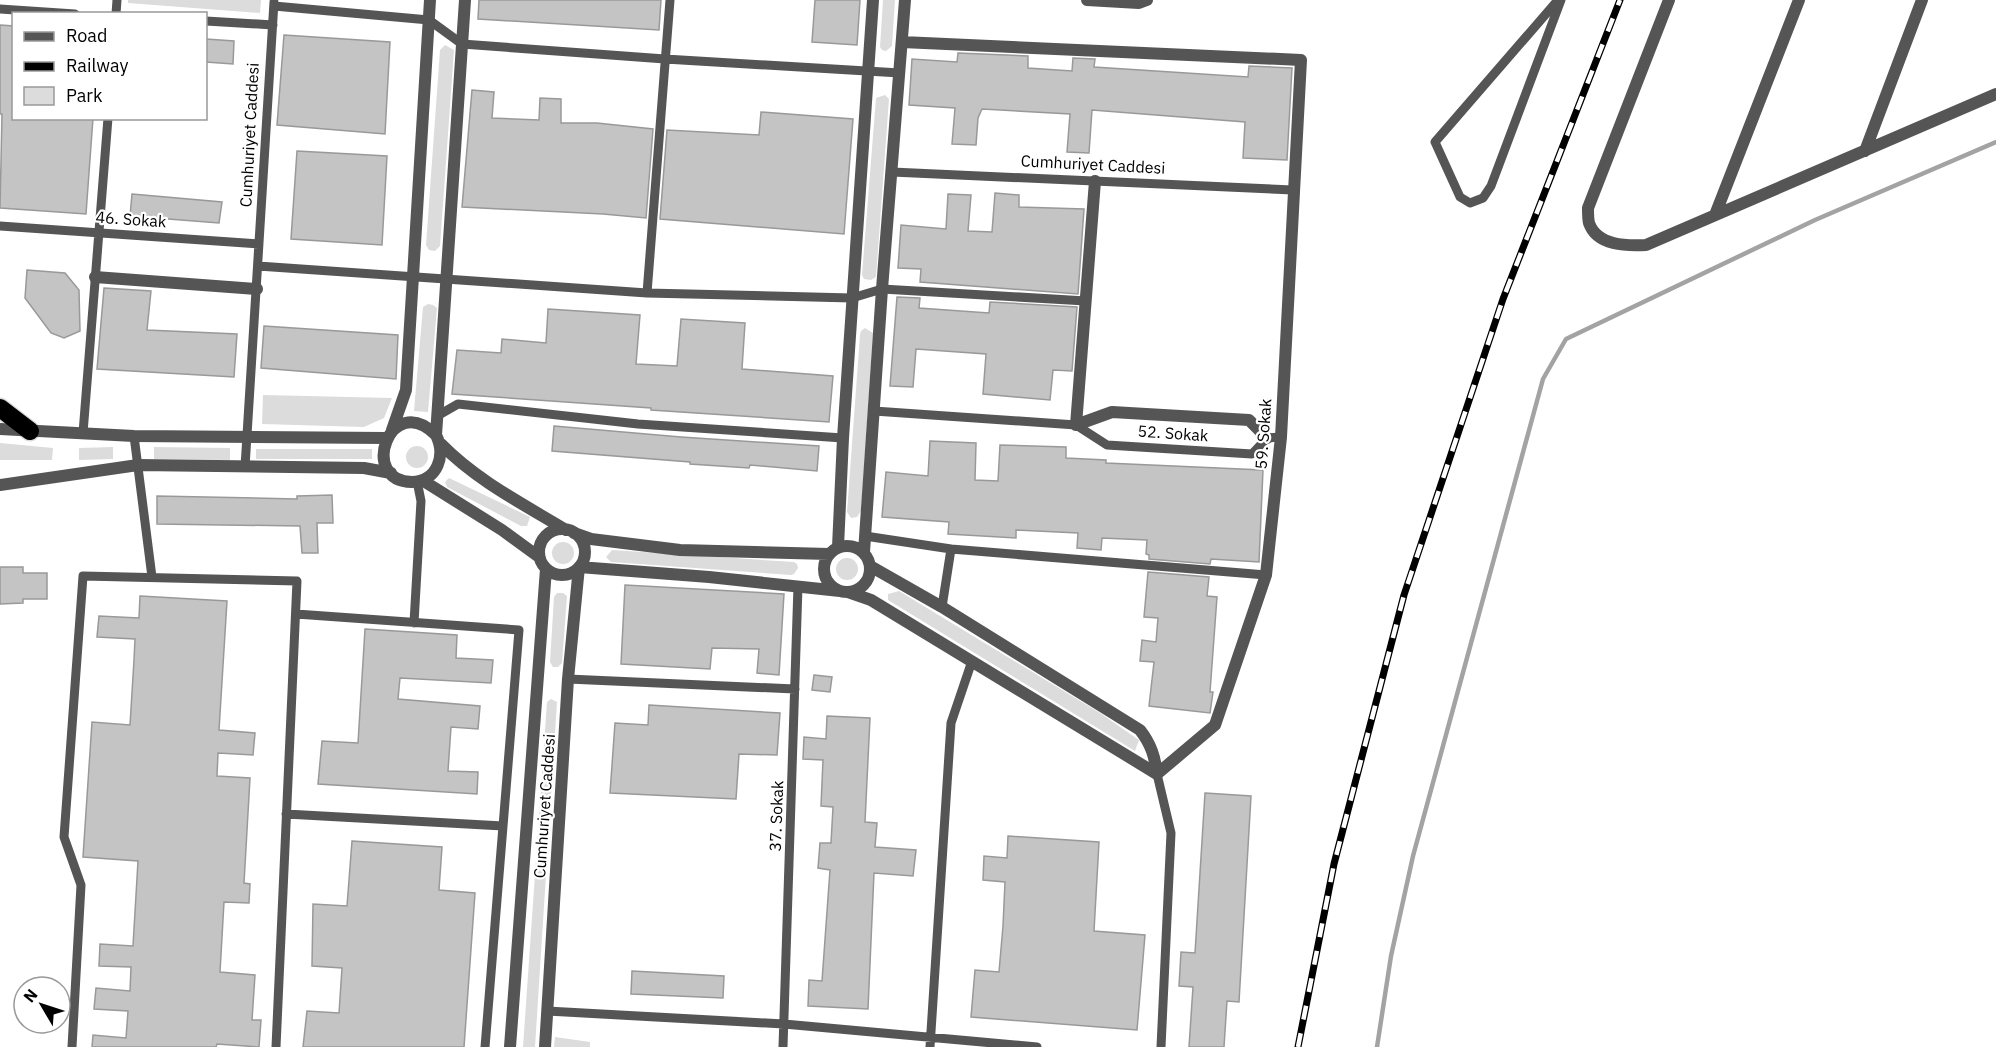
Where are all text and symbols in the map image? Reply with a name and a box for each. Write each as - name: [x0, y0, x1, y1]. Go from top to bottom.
- legend: [12, 12, 207, 120]
- text: Road: [66, 24, 107, 47]
- text: Railway: [66, 54, 128, 77]
- street label: Cumhuriyet Caddesi: [235, 62, 263, 208]
- text: Park: [66, 84, 103, 107]
- street label: Cumhuriyet Caddesi: [1020, 150, 1166, 178]
- street label: 46. Sokak: [95, 207, 168, 231]
- street label: 59. Sokak: [1251, 397, 1275, 470]
- street label: 52. Sokak: [1137, 421, 1210, 445]
- street label: Cumhuriyet Caddesi: [529, 733, 559, 879]
- street label: 37. Sokak: [765, 780, 787, 852]
- north arrow: [12, 975, 72, 1035]
- text: N: [19, 985, 42, 1006]

